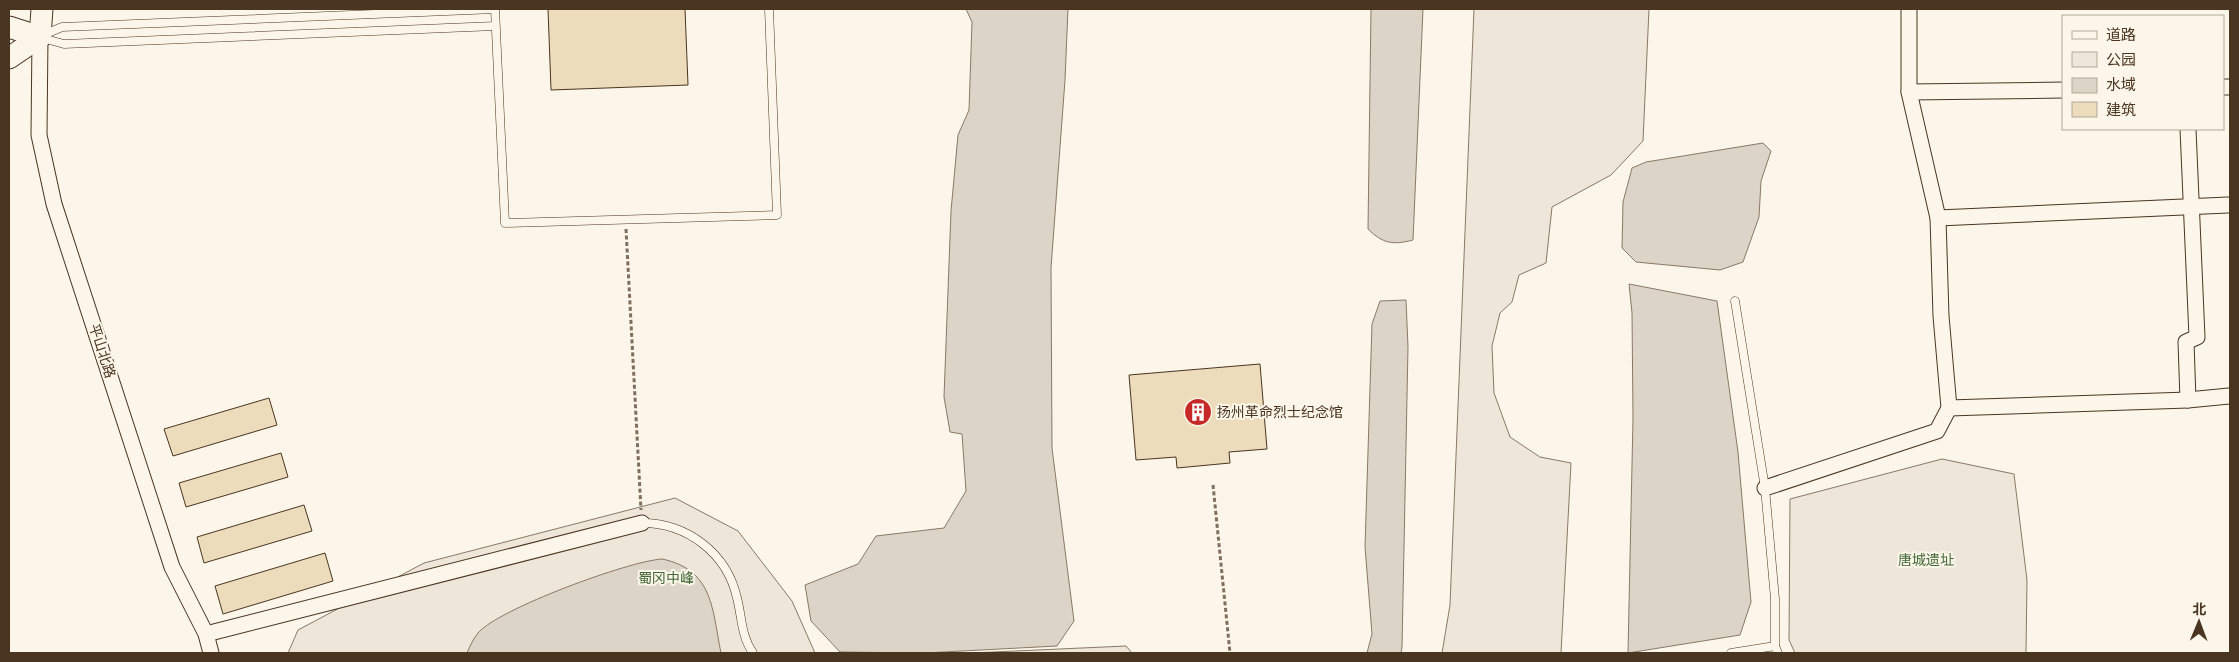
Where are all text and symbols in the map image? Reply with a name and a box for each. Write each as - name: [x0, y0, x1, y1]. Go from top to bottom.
- legend: [2062, 15, 2224, 130]
- text: 道路: [2106, 26, 2136, 44]
- text: 公园: [2106, 51, 2136, 69]
- text: 水域: [2106, 76, 2136, 94]
- text: 建筑: [2106, 101, 2136, 119]
- street label: 平山北路: [85, 322, 119, 380]
- building icon: 扬州革命烈士纪念馆: [1183, 397, 1213, 427]
- place label: 扬州革命烈士纪念馆: [1217, 404, 1343, 421]
- park label: 唐城遗址: [1898, 552, 1954, 569]
- park label: 蜀冈中峰: [638, 570, 694, 587]
- north arrow: [2174, 597, 2224, 647]
- text: 北: [2192, 601, 2206, 618]

